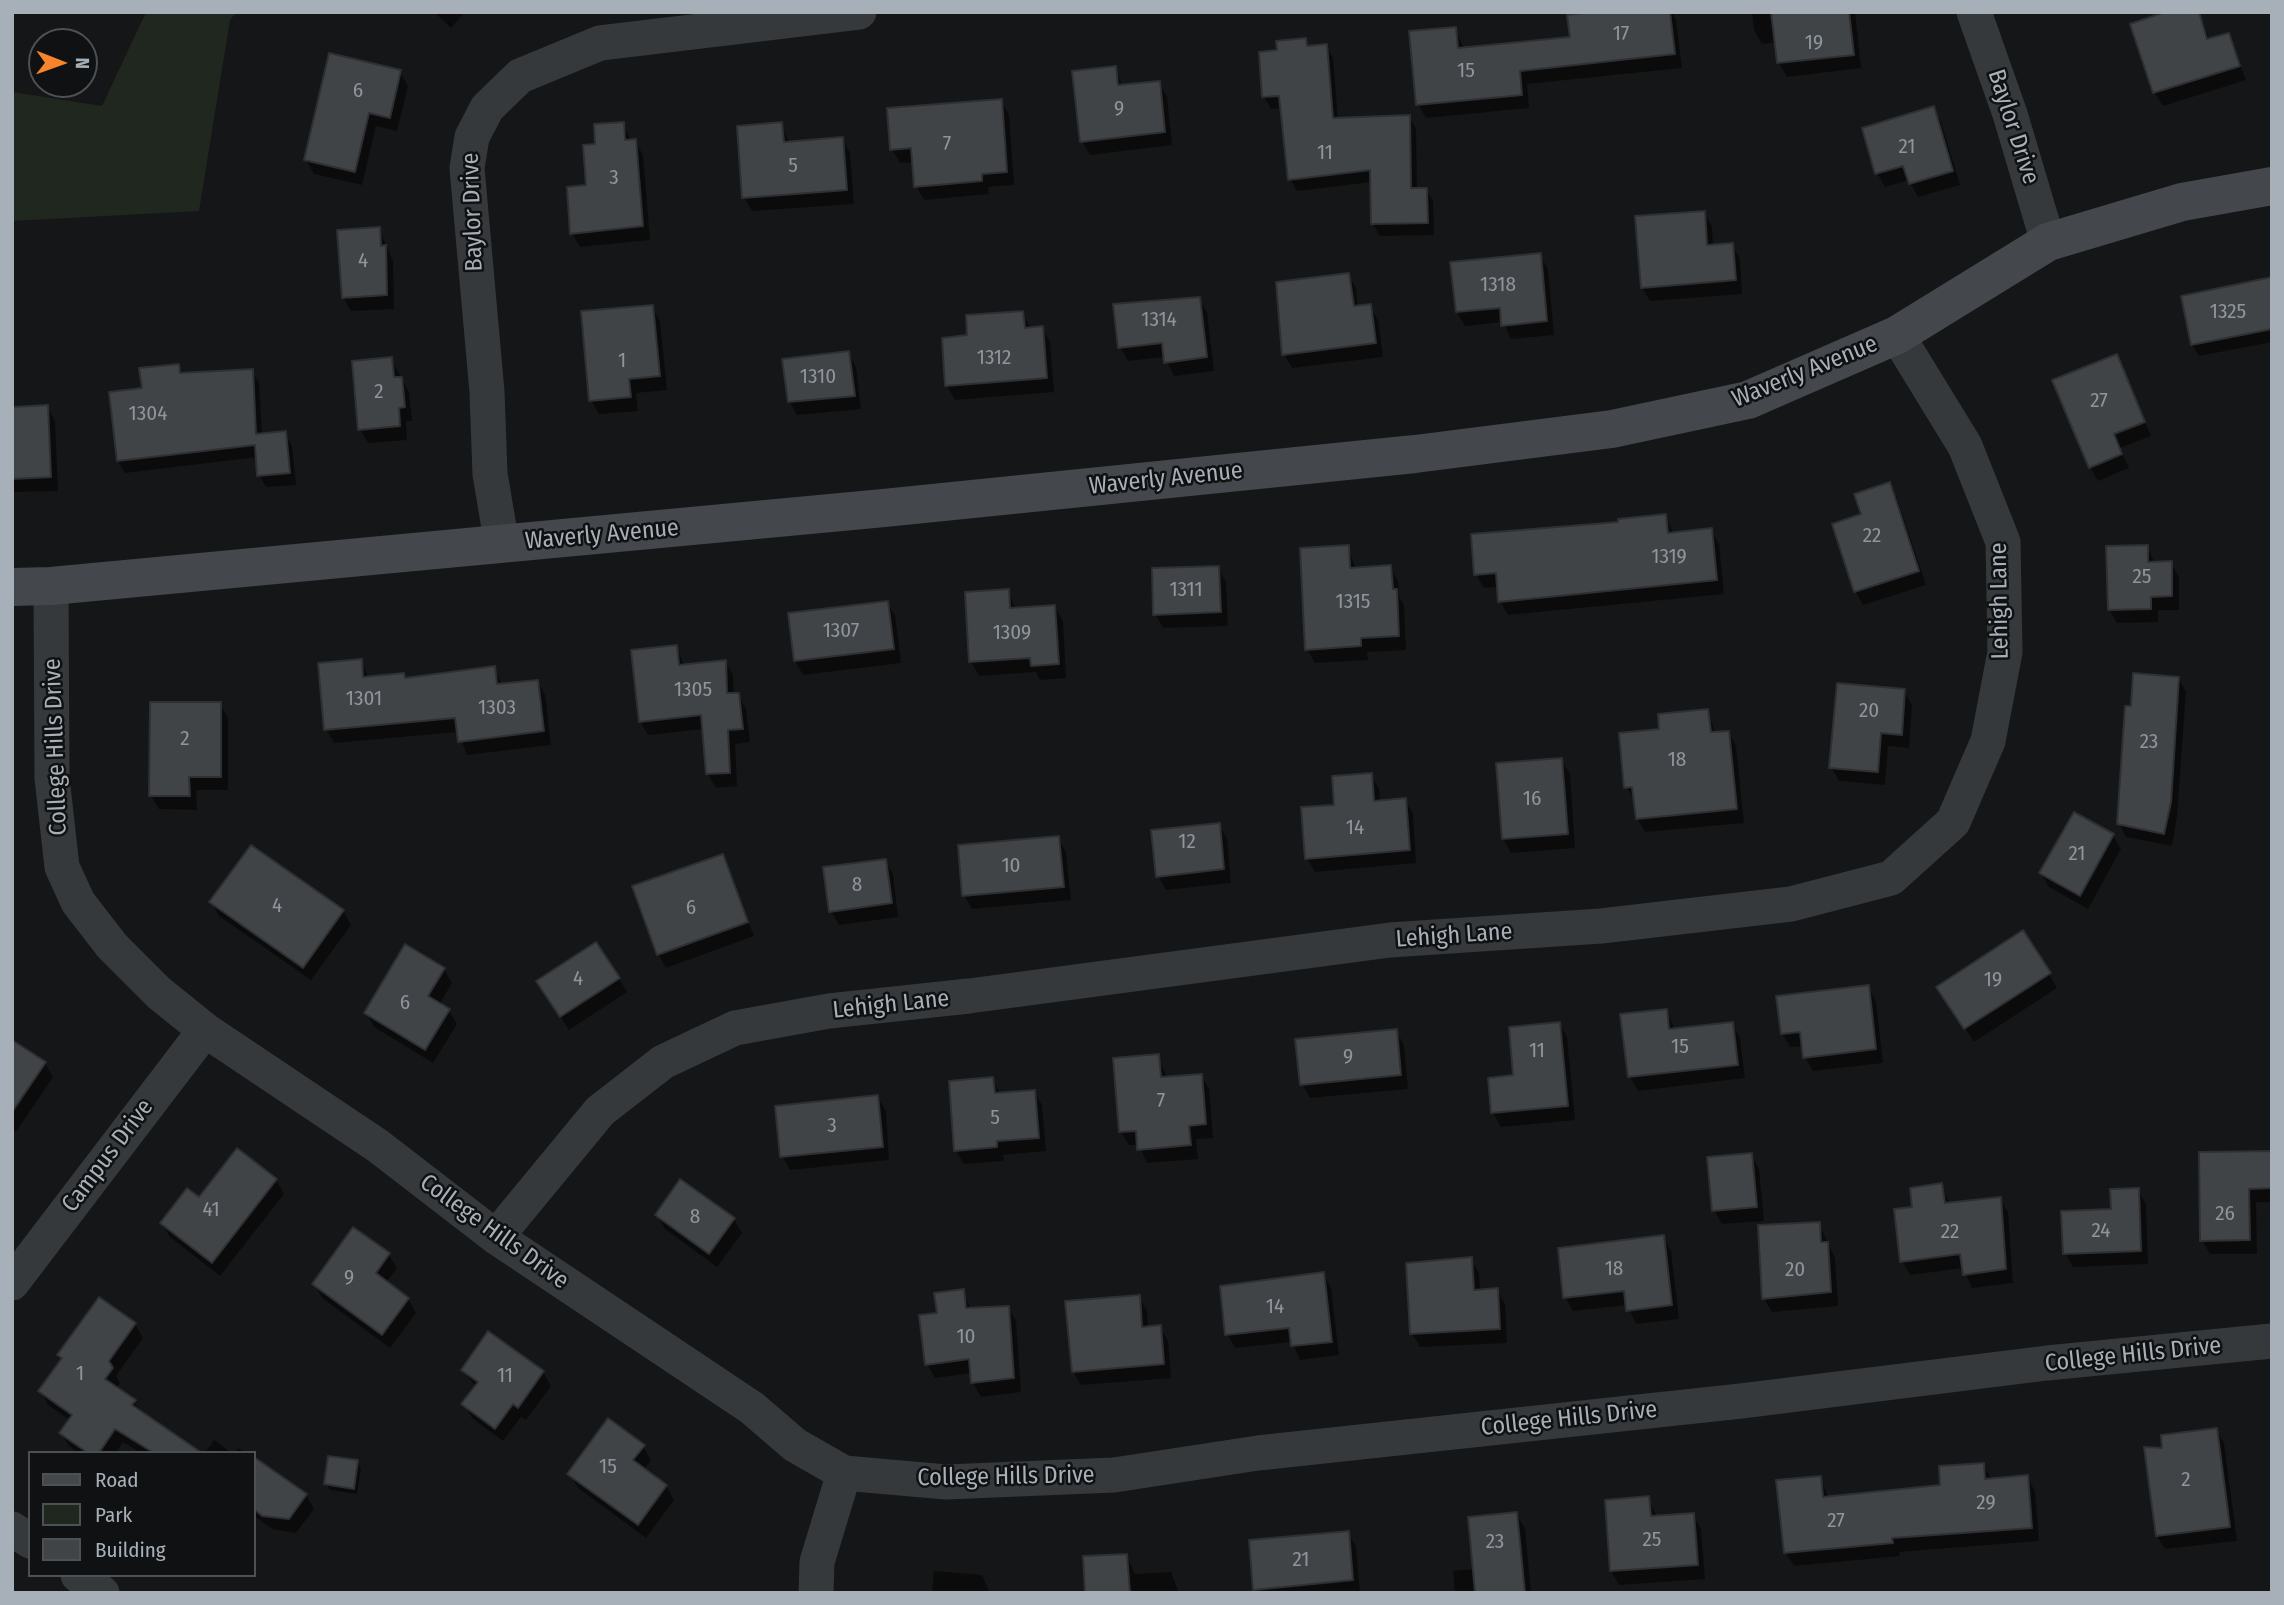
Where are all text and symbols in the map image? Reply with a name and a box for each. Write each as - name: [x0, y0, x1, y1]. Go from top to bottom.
- house number: 17: [1613, 21, 1629, 47]
- north arrow: [28, 28, 98, 98]
- house number: 19: [1805, 30, 1823, 56]
- text: N: [71, 57, 94, 69]
- house number: 15: [1457, 58, 1475, 84]
- street label: Baylor Drive: [1981, 66, 2045, 188]
- house number: 6: [353, 78, 363, 104]
- house number: 9: [1114, 96, 1124, 122]
- house number: 7: [943, 131, 951, 157]
- house number: 21: [1899, 134, 1915, 160]
- house number: 11: [1317, 140, 1333, 166]
- street label: Baylor Drive: [457, 152, 489, 272]
- house number: 5: [788, 153, 798, 179]
- house number: 3: [609, 165, 619, 191]
- house number: 4: [358, 248, 368, 274]
- house number: 1318: [1480, 272, 1516, 298]
- house number: 1325: [2210, 299, 2246, 325]
- house number: 1314: [1141, 307, 1177, 333]
- street label: Waverly Avenue: [1728, 330, 1882, 414]
- house number: 1312: [977, 345, 1011, 371]
- house number: 1: [618, 348, 626, 374]
- house number: 1310: [800, 364, 836, 390]
- house number: 2: [374, 379, 384, 405]
- house number: 27: [2090, 388, 2108, 414]
- house number: 1304: [129, 401, 167, 427]
- street label: Waverly Avenue: [1088, 457, 1244, 501]
- street label: Waverly Avenue: [524, 514, 680, 556]
- house number: 22: [1863, 523, 1881, 549]
- street label: Lehigh Lane: [1985, 542, 2015, 660]
- house number: 1319: [1651, 544, 1687, 570]
- house number: 25: [2133, 564, 2151, 590]
- house number: 1311: [1169, 577, 1203, 603]
- house number: 1315: [1336, 589, 1370, 615]
- house number: 1307: [823, 618, 859, 644]
- house number: 1309: [993, 620, 1031, 646]
- street label: College Hills Drive: [39, 658, 73, 836]
- house number: 1305: [674, 677, 712, 703]
- house number: 1301: [346, 686, 382, 712]
- house number: 1303: [478, 695, 516, 721]
- house number: 20: [1859, 698, 1879, 724]
- house number: 2: [180, 726, 190, 752]
- house number: 23: [2140, 729, 2158, 755]
- house number: 18: [1668, 747, 1686, 773]
- house number: 16: [1523, 786, 1541, 812]
- house number: 14: [1346, 815, 1364, 841]
- house number: 12: [1178, 829, 1196, 855]
- house number: 21: [2069, 841, 2085, 867]
- house number: 10: [1001, 853, 1021, 879]
- house number: 8: [852, 872, 862, 898]
- house number: 4: [272, 893, 282, 919]
- house number: 6: [686, 895, 696, 921]
- street label: Lehigh Lane: [1395, 918, 1513, 954]
- house number: 4: [573, 966, 583, 992]
- house number: 19: [1984, 967, 2002, 993]
- street label: Lehigh Lane: [831, 985, 951, 1025]
- house number: 6: [400, 990, 410, 1016]
- house number: 15: [1671, 1034, 1689, 1060]
- house number: 11: [1529, 1038, 1545, 1064]
- house number: 9: [1343, 1044, 1353, 1070]
- house number: 7: [1157, 1088, 1165, 1114]
- street label: Campus Drive: [56, 1094, 160, 1218]
- house number: 5: [990, 1105, 1000, 1131]
- house number: 3: [827, 1113, 837, 1139]
- street label: College Hills Drive: [414, 1168, 574, 1296]
- house number: 41: [202, 1197, 220, 1223]
- house number: 26: [2215, 1201, 2235, 1227]
- house number: 8: [690, 1204, 700, 1230]
- house number: 24: [2091, 1218, 2111, 1244]
- house number: 22: [1941, 1219, 1959, 1245]
- house number: 18: [1605, 1256, 1623, 1282]
- house number: 20: [1785, 1257, 1805, 1283]
- house number: 9: [344, 1265, 354, 1291]
- house number: 14: [1266, 1294, 1284, 1320]
- house number: 10: [956, 1324, 976, 1350]
- street label: College Hills Drive: [2043, 1331, 2223, 1379]
- house number: 1: [76, 1361, 84, 1387]
- house number: 11: [497, 1363, 513, 1389]
- street label: College Hills Drive: [1479, 1395, 1659, 1443]
- legend: [28, 1451, 256, 1577]
- house number: 15: [599, 1454, 617, 1480]
- street label: College Hills Drive: [917, 1461, 1095, 1493]
- text: Road: [95, 1467, 139, 1493]
- house number: 2: [2181, 1467, 2191, 1493]
- house number: 29: [1976, 1490, 1996, 1516]
- text: Park: [95, 1502, 132, 1528]
- house number: 27: [1827, 1508, 1845, 1534]
- house number: 25: [1643, 1527, 1661, 1553]
- house number: 23: [1486, 1529, 1504, 1555]
- text: Building: [95, 1537, 166, 1563]
- house number: 21: [1293, 1547, 1309, 1573]

